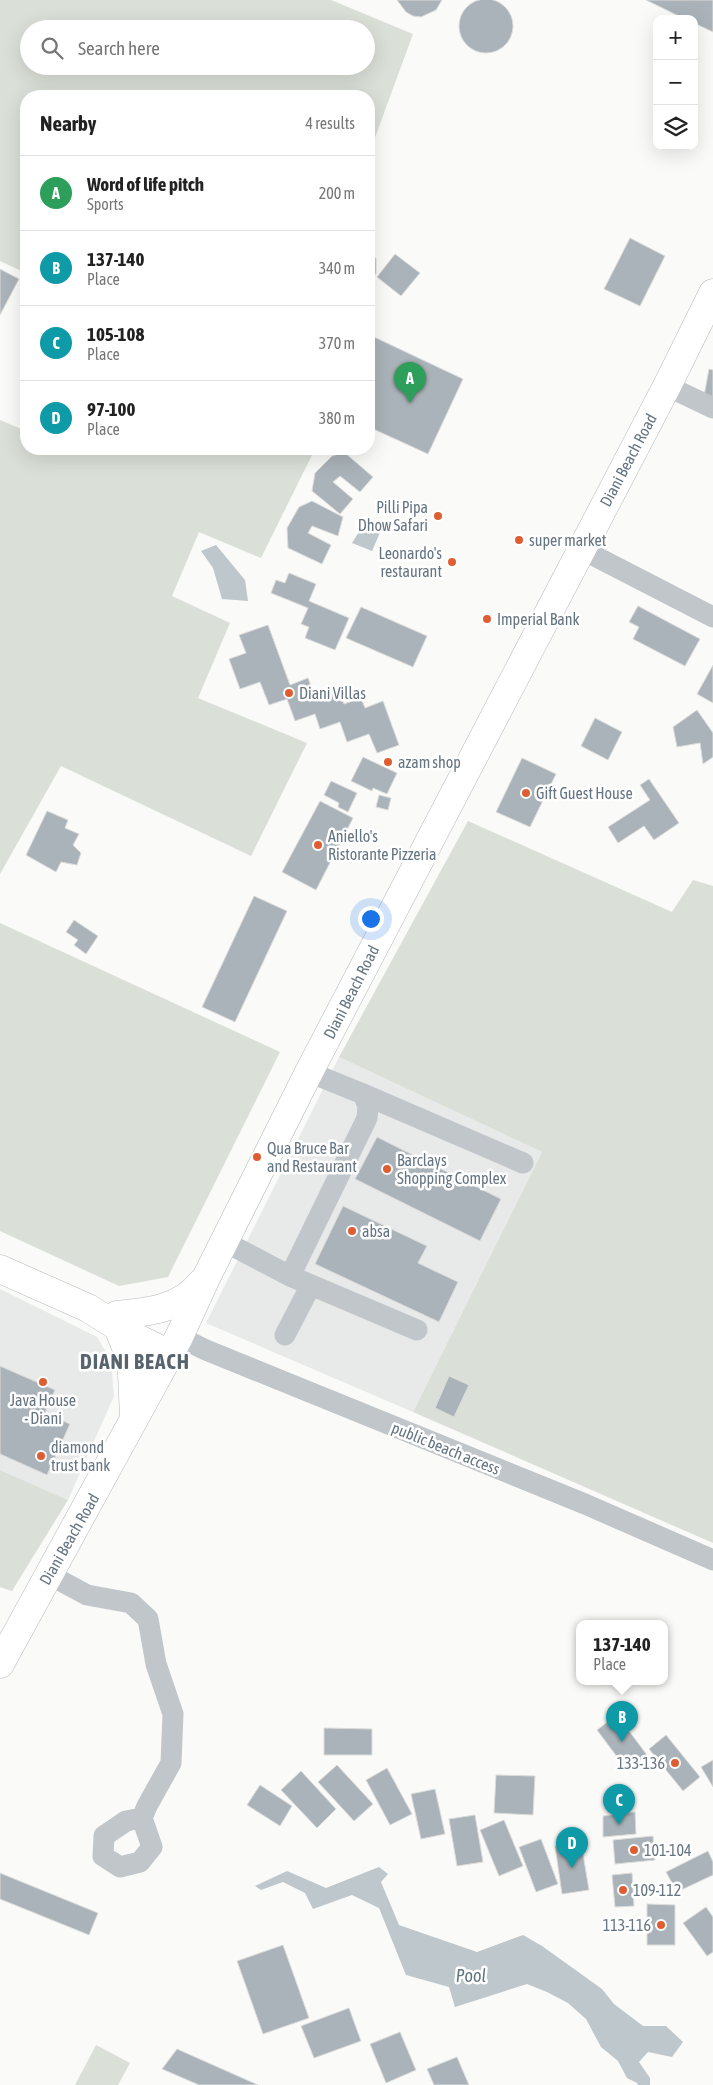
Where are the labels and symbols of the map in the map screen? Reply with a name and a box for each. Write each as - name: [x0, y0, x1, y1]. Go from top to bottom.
- pin: A: [394, 362, 426, 403]
- street label: Diani Beach Road: [596, 411, 660, 509]
- place label: Pilli Pipa Dhow Safari: [358, 498, 428, 534]
- marker: Pilli Pipa Dhow Safari: [432, 510, 444, 522]
- place label: super market: [529, 531, 607, 550]
- marker: super market: [513, 534, 525, 546]
- place label: Leonardo's restaurant: [378, 544, 442, 580]
- marker: Leonardo's restaurant: [446, 556, 458, 568]
- place label: Imperial Bank: [497, 610, 580, 629]
- marker: Imperial Bank: [481, 613, 493, 625]
- place label: Diani Villas: [299, 684, 366, 702]
- marker: Diani Villas: [283, 687, 295, 699]
- place label: azam shop: [398, 753, 461, 772]
- marker: azam shop: [382, 756, 394, 768]
- place label: Gift Guest House: [536, 784, 633, 802]
- marker: Gift Guest House: [520, 787, 532, 799]
- place label: Aniello's Ristorante Pizzeria: [328, 827, 436, 863]
- marker: Aniello's Ristorante Pizzeria: [312, 839, 324, 851]
- your location: [358, 906, 384, 932]
- street label: Diani Beach Road: [320, 942, 382, 1042]
- place label: Qua Bruce Bar and Restaurant: [267, 1139, 357, 1175]
- marker: Qua Bruce Bar and Restaurant: [251, 1151, 263, 1163]
- place label: Barclays Shopping Complex: [397, 1151, 507, 1188]
- marker: Barclays Shopping Complex: [381, 1163, 393, 1175]
- place label: absa: [362, 1222, 390, 1240]
- marker: absa: [346, 1225, 358, 1237]
- district label: DIANI BEACH: [80, 1349, 190, 1373]
- marker: Java House - Diani: [37, 1376, 49, 1388]
- place label: Java House - Diani: [10, 1391, 76, 1427]
- street label: public beach access: [389, 1418, 503, 1479]
- place label: diamond trust bank: [51, 1438, 110, 1474]
- marker: diamond trust bank: [35, 1450, 47, 1462]
- street label: Diani Beach Road: [36, 1490, 102, 1588]
- pin: B: [606, 1701, 638, 1742]
- place label: 133-136: [617, 1754, 665, 1772]
- marker: 133-136: [669, 1757, 681, 1769]
- pin: C: [603, 1784, 635, 1825]
- pin: D: [556, 1827, 588, 1868]
- place label: 101-104: [644, 1841, 692, 1859]
- marker: 101-104: [628, 1844, 640, 1856]
- place label: 109-112: [633, 1881, 681, 1899]
- marker: 109-112: [617, 1884, 629, 1896]
- place label: 113-116: [603, 1916, 651, 1934]
- marker: 113-116: [655, 1919, 667, 1931]
- water label: Pool: [456, 1965, 486, 1986]

